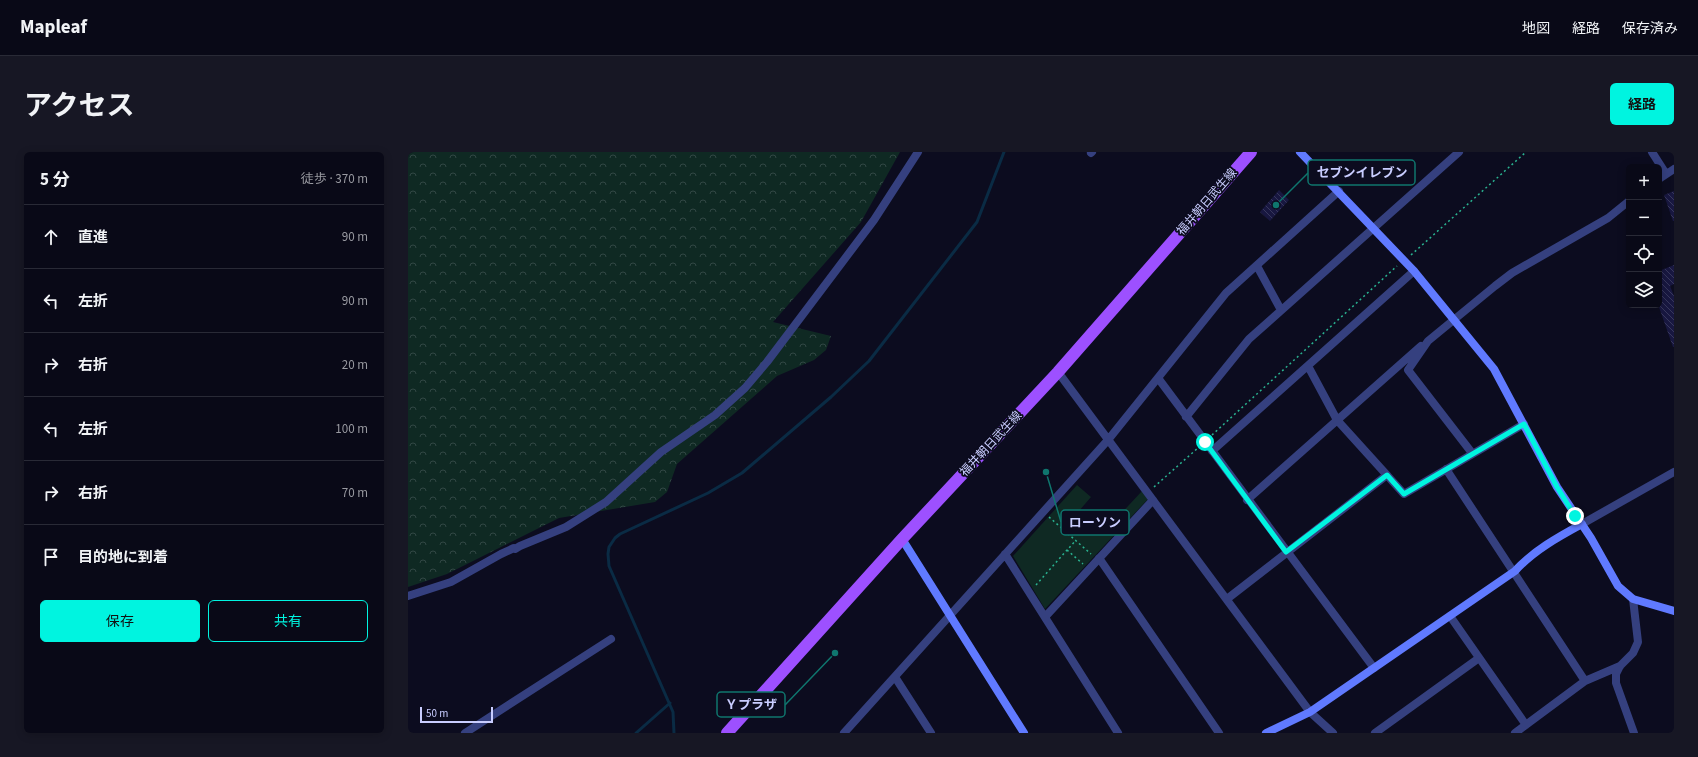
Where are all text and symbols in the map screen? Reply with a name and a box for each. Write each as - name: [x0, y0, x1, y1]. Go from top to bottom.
- text: Mapleaf: [20, 14, 87, 41]
- text: 地図: [1522, 19, 1550, 39]
- text: 経路: [1572, 19, 1600, 39]
- text: 保存済み: [1622, 19, 1678, 39]
- button: 経路: [1610, 83, 1674, 125]
- text: アクセス: [24, 86, 135, 126]
- callout: セブンイレブン: [1308, 160, 1415, 185]
- text: セブンイレブン: [1316, 164, 1408, 182]
- map controls: [1626, 164, 1662, 308]
- button: +: [1626, 164, 1662, 200]
- street label: 福井朝日武生線: [1173, 165, 1241, 239]
- text: 5 分: [40, 168, 69, 192]
- text: 徒歩 · 370 m: [301, 170, 368, 188]
- button: −: [1626, 200, 1662, 236]
- icon: ahead: [40, 226, 62, 248]
- text: 直進: [78, 227, 108, 248]
- text: 90 m: [342, 228, 368, 246]
- button: locate: [1626, 236, 1662, 272]
- button: layers: [1626, 272, 1662, 308]
- icon: left: [40, 290, 62, 312]
- text: 左折: [78, 291, 108, 312]
- text: 90 m: [342, 292, 368, 310]
- icon: right: [40, 354, 62, 376]
- text: 右折: [78, 355, 108, 376]
- text: 20 m: [342, 356, 368, 374]
- street label: 福井朝日武生線: [956, 407, 1026, 481]
- icon: left: [40, 418, 62, 440]
- text: 左折: [78, 419, 108, 440]
- text: 100 m: [335, 420, 368, 438]
- route start: [1196, 433, 1214, 451]
- icon: right: [40, 482, 62, 504]
- text: 右折: [78, 483, 108, 504]
- text: 70 m: [342, 484, 368, 502]
- route end: [1566, 507, 1584, 525]
- callout: ローソン: [1061, 510, 1129, 535]
- text: ローソン: [1069, 514, 1121, 532]
- icon: arrive: [40, 546, 62, 568]
- text: 目的地に到着: [78, 547, 168, 568]
- button: 保存: [40, 600, 200, 642]
- button: 共有: [208, 600, 368, 642]
- callout: Ｙプラザ: [717, 692, 785, 717]
- text: Ｙプラザ: [725, 696, 777, 714]
- scale bar: [420, 705, 493, 724]
- text: 50 m: [426, 706, 448, 721]

